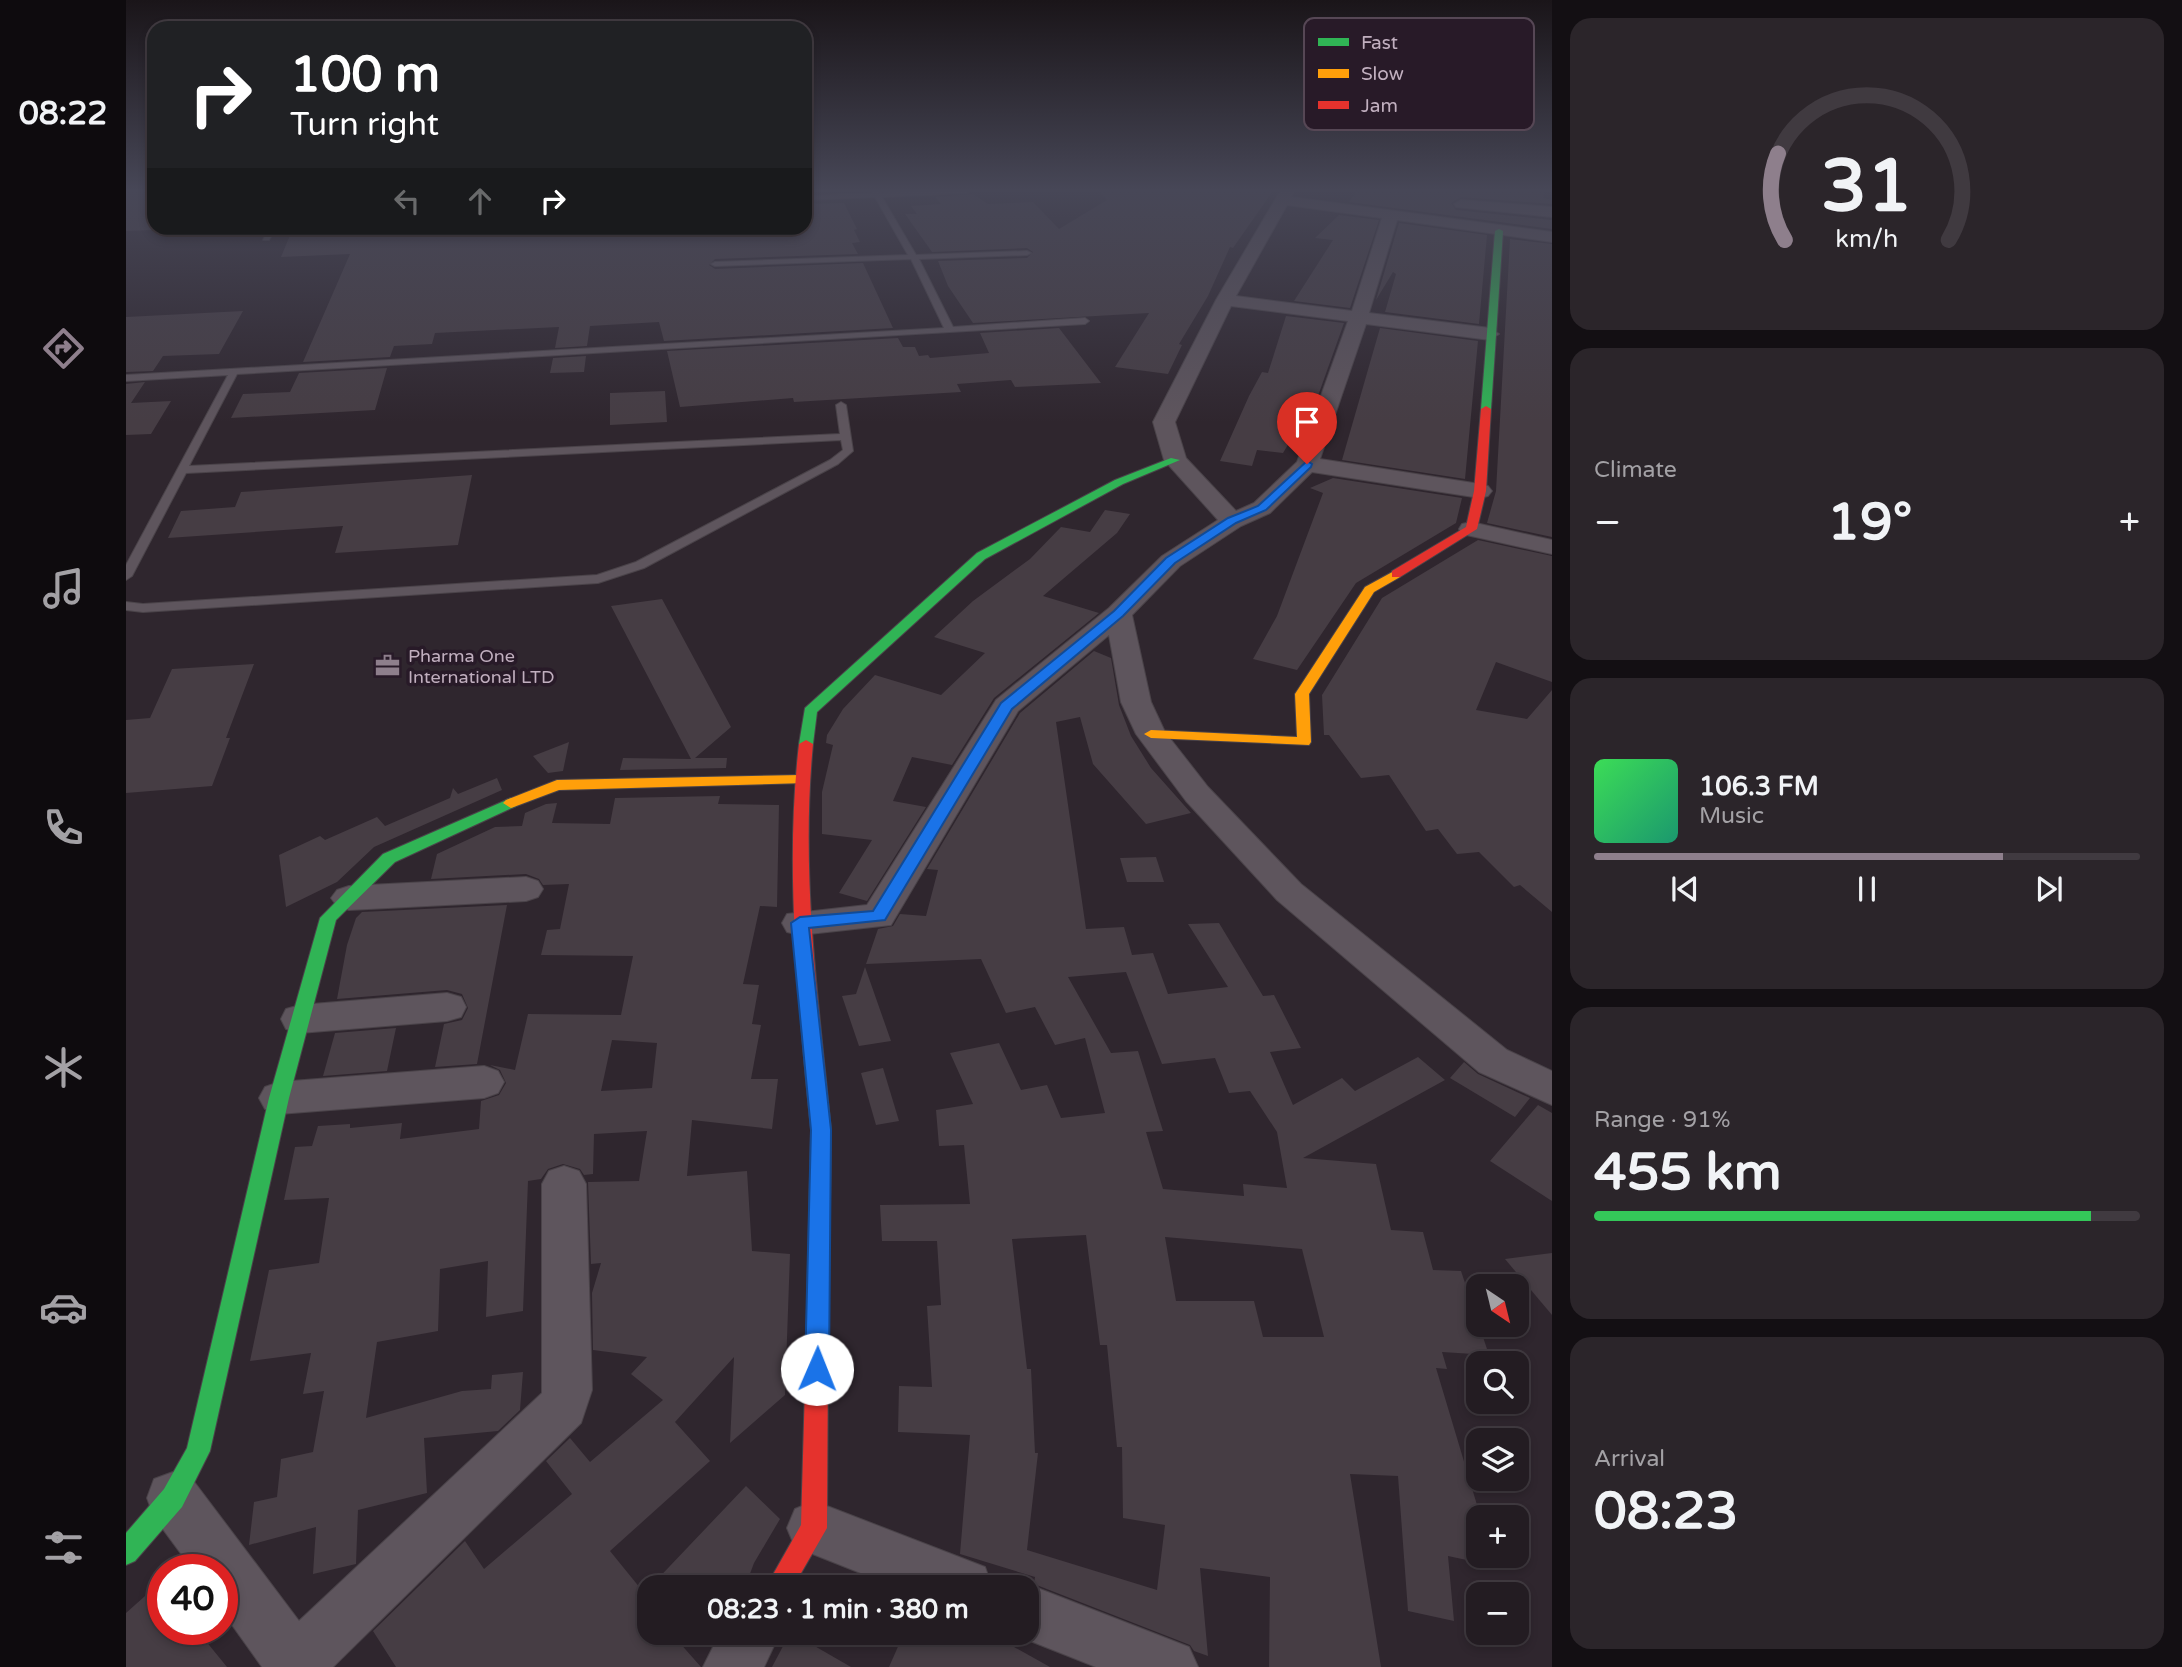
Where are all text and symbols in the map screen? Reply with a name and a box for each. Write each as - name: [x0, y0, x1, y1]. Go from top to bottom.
- legend: [1304, 18, 1534, 130]
- text: Fast: [1361, 32, 1398, 54]
- text: 100 m: [290, 46, 440, 105]
- icon: right: [175, 49, 266, 140]
- text: Slow: [1361, 63, 1404, 85]
- text: 08:22: [19, 95, 107, 133]
- text: Jam: [1361, 95, 1398, 117]
- text: Turn right: [290, 106, 439, 144]
- text: 31: [1821, 143, 1913, 231]
- icon: left: [388, 182, 426, 220]
- icon: ahead: [461, 182, 499, 220]
- icon: right: [534, 182, 572, 220]
- text: km/h: [1836, 224, 1898, 254]
- icon: directions: [39, 324, 88, 373]
- pin: [1277, 392, 1337, 464]
- icon: arrive: [1288, 403, 1326, 441]
- text: Climate: [1594, 456, 1677, 484]
- text: 19°: [1827, 491, 1912, 554]
- text: −: [1594, 500, 1621, 546]
- text: +: [2119, 500, 2140, 546]
- icon: music: [39, 564, 88, 613]
- place label: Pharma One International LTD: [408, 645, 555, 688]
- office icon: Pharma One International LTD: [374, 652, 402, 680]
- text: 106.3 FM: [1699, 771, 1819, 802]
- text: Music: [1699, 802, 1764, 830]
- icon: phone: [39, 803, 88, 852]
- icon: previous: [1666, 870, 1704, 908]
- icon: pause: [1848, 870, 1886, 908]
- icon: next: [2030, 870, 2068, 908]
- icon: climate: [39, 1043, 88, 1092]
- text: Range · 91%: [1594, 1106, 1730, 1134]
- text: 455 km: [1594, 1141, 1782, 1204]
- north arrow: [1466, 1274, 1530, 1337]
- map controls: [1466, 1274, 1529, 1645]
- icon: car: [39, 1283, 88, 1332]
- position arrow: [780, 1332, 854, 1406]
- button: search: [1466, 1351, 1529, 1414]
- button: layers: [1466, 1428, 1529, 1491]
- text: Arrival: [1594, 1445, 1665, 1473]
- text: 08:23: [1594, 1480, 1738, 1543]
- button: +: [1466, 1505, 1529, 1568]
- icon: filters: [39, 1523, 88, 1572]
- speed limit sign: 40: [147, 1554, 238, 1645]
- button: −: [1466, 1582, 1529, 1645]
- text: 08:23 · 1 min · 380 m: [707, 1594, 969, 1625]

